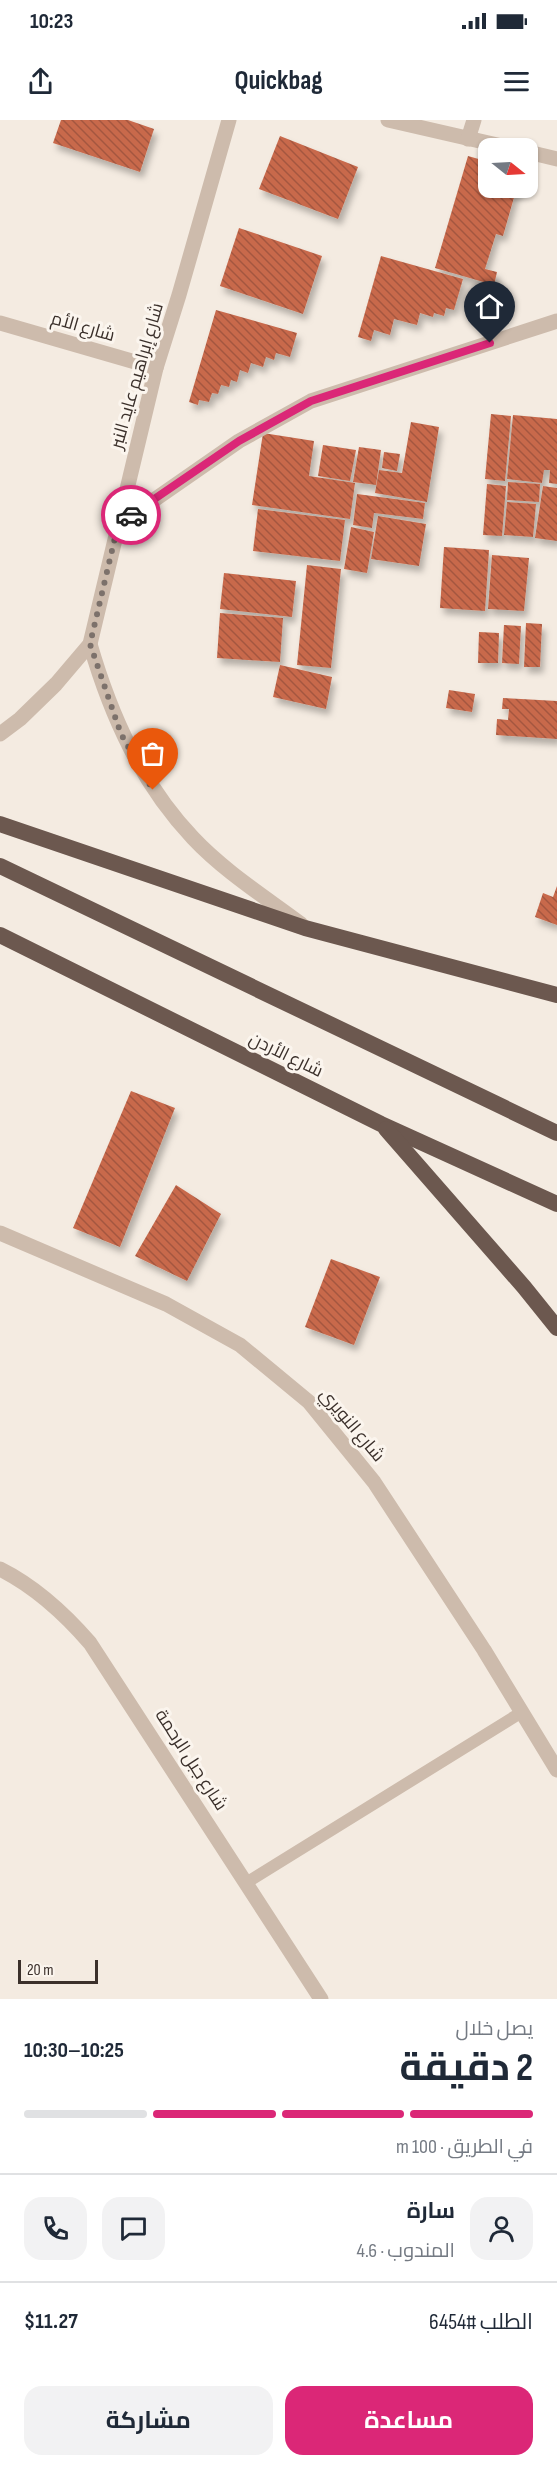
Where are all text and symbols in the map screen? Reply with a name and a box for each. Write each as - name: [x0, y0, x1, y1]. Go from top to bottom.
- text: 10:23: [30, 8, 73, 35]
- icon: share: [24, 65, 57, 98]
- text: Quickbag: [234, 65, 323, 97]
- icon: menu: [500, 65, 533, 98]
- north arrow: [478, 138, 538, 198]
- map controls: [478, 138, 538, 198]
- pin: [464, 281, 515, 343]
- icon: home: [473, 290, 506, 323]
- street label: شارع إبراهيم عايد النبر: [106, 301, 169, 453]
- street label: شارع الأم: [48, 308, 117, 347]
- courier: [101, 485, 161, 545]
- icon: car: [115, 499, 148, 532]
- pin: [127, 728, 178, 790]
- icon: bag: [136, 737, 169, 770]
- street label: شارع الأردن: [245, 1028, 326, 1083]
- street label: شارع النويري: [313, 1384, 389, 1468]
- street label: شارع جبل الرحمة: [150, 1706, 231, 1815]
- scale bar: [18, 1957, 98, 1984]
- text: 20 m: [27, 1961, 54, 1980]
- text: يصل خلال: [456, 2017, 533, 2041]
- text: 10:25–10:30: [24, 2037, 124, 2064]
- text: 2 دقيقة: [400, 2045, 533, 2092]
- text: في الطريق · 100 m: [396, 2135, 533, 2159]
- button: phone: [24, 2197, 87, 2260]
- button: chat: [102, 2197, 165, 2260]
- button: person: [470, 2197, 533, 2260]
- text: سارة: [407, 2198, 455, 2225]
- text: المندوب · 4.6: [357, 2239, 455, 2263]
- text: $11.27: [24, 2308, 78, 2335]
- text: الطلب #6454: [429, 2309, 533, 2336]
- button: مشاركة: [24, 2386, 273, 2455]
- button: مساعدة: [285, 2386, 533, 2455]

